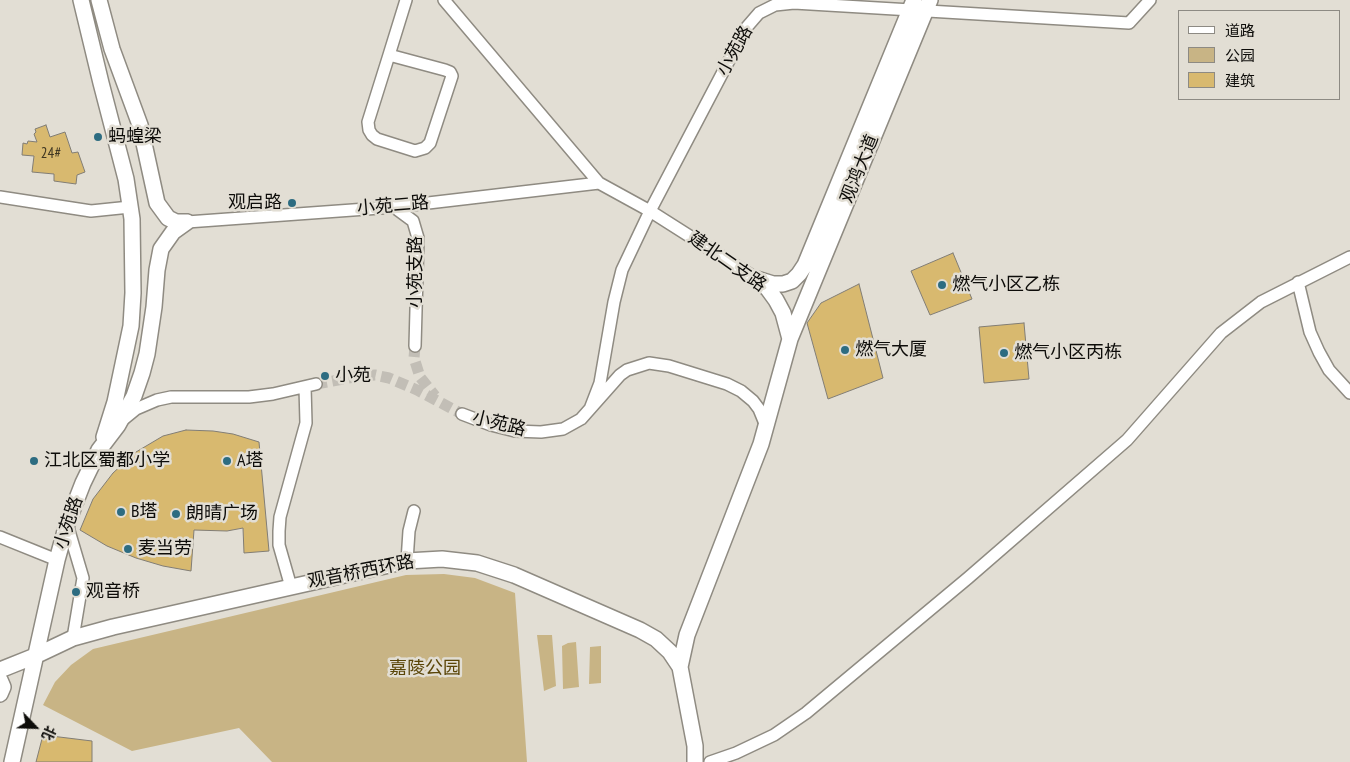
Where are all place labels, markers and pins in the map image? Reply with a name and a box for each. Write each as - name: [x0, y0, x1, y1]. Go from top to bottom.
- place label: 蚂蝗梁: [108, 126, 162, 148]
- marker: 蚂蝗梁: [92, 131, 104, 143]
- place label: 观启路: [228, 192, 282, 214]
- marker: 观启路: [286, 197, 298, 209]
- place label: 燃气小区乙栋: [952, 274, 1060, 296]
- marker: 燃气小区乙栋: [936, 279, 948, 291]
- place label: 燃气大厦: [855, 339, 927, 361]
- place label: 燃气小区丙栋: [1014, 342, 1122, 364]
- marker: 燃气大厦: [839, 344, 851, 356]
- marker: 燃气小区丙栋: [998, 347, 1010, 359]
- place label: 小苑: [335, 365, 371, 387]
- marker: 小苑: [319, 370, 331, 382]
- place label: 江北区蜀都小学: [44, 450, 170, 472]
- place label: A塔: [237, 450, 264, 472]
- marker: 江北区蜀都小学: [28, 455, 40, 467]
- marker: A塔: [221, 455, 233, 467]
- place label: B塔: [131, 501, 157, 523]
- place label: 朗晴广场: [186, 503, 258, 525]
- marker: B塔: [115, 506, 127, 518]
- marker: 朗晴广场: [170, 508, 182, 520]
- place label: 麦当劳: [138, 538, 192, 560]
- marker: 麦当劳: [122, 543, 134, 555]
- place label: 观音桥: [86, 581, 140, 603]
- marker: 观音桥: [70, 586, 82, 598]

